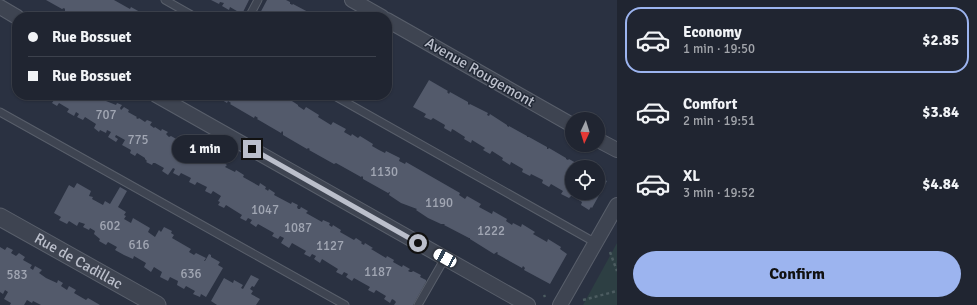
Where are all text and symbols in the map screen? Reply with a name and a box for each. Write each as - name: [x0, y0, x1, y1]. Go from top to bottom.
- icon: car: [635, 22, 671, 58]
- text: Economy: [683, 23, 742, 41]
- text: Rue Bossuet: [52, 28, 132, 46]
- text: $2.85: [922, 31, 959, 49]
- street label: Avenue Rougemont: [422, 33, 538, 111]
- text: 1 min · 19:50: [683, 41, 755, 57]
- text: Rue Bossuet: [52, 67, 132, 85]
- icon: car: [635, 94, 671, 130]
- text: Comfort: [683, 95, 737, 113]
- text: $3.84: [922, 103, 959, 121]
- house number: 707: [95, 107, 117, 123]
- north arrow: [565, 112, 605, 152]
- map controls: [565, 112, 605, 200]
- text: 2 min · 19:51: [683, 113, 755, 129]
- house number: 775: [127, 132, 149, 148]
- callout: 1 min: [172, 135, 238, 163]
- route end: [243, 140, 261, 158]
- text: 1 min: [189, 141, 221, 157]
- button: locate: [565, 160, 605, 200]
- house number: 1130: [370, 164, 398, 180]
- icon: car: [635, 166, 671, 202]
- text: XL: [683, 167, 700, 185]
- text: $4.84: [922, 175, 959, 193]
- text: 3 min · 19:52: [683, 185, 755, 201]
- house number: 1190: [425, 195, 453, 211]
- house number: 1047: [251, 202, 279, 218]
- house number: 602: [99, 218, 121, 234]
- house number: 1087: [284, 220, 312, 236]
- house number: 1222: [477, 223, 505, 239]
- street label: Rue de Cadillac: [31, 229, 126, 293]
- route start: [409, 234, 427, 252]
- house number: 616: [128, 237, 150, 253]
- house number: 1127: [316, 238, 344, 254]
- car: [432, 247, 458, 269]
- button: Confirm: [633, 251, 961, 297]
- house number: 1187: [364, 264, 392, 280]
- house number: 636: [180, 266, 202, 282]
- house number: 583: [6, 267, 28, 283]

